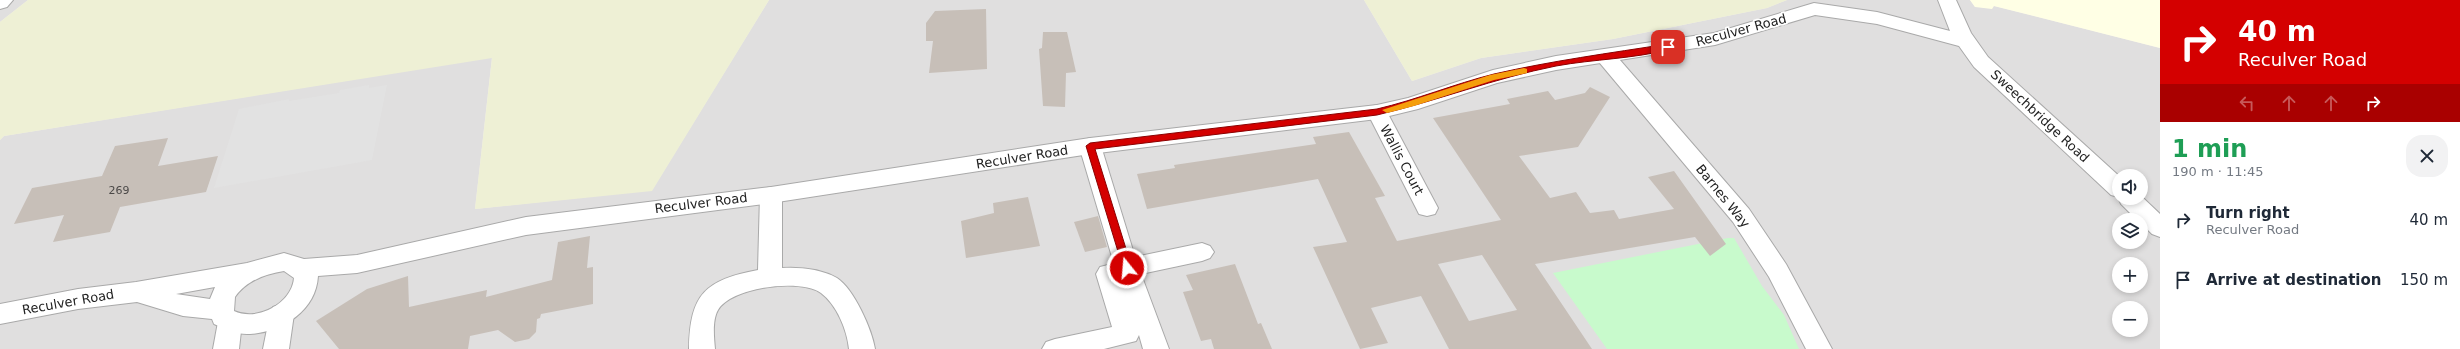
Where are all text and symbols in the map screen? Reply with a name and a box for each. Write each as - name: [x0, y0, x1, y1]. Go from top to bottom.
- street label: Reculver Road: [1694, 11, 1788, 49]
- text: 40 m: [2238, 15, 2316, 48]
- icon: right: [2172, 16, 2224, 68]
- pin: [1651, 30, 1685, 64]
- icon: arrive: [1657, 36, 1679, 58]
- text: Reculver Road: [2238, 49, 2367, 70]
- street label: Sweechbridge Road: [1988, 67, 2092, 165]
- icon: left: [2236, 92, 2258, 114]
- icon: ahead: [2278, 92, 2300, 114]
- icon: ahead: [2320, 92, 2342, 114]
- icon: right: [2362, 92, 2384, 114]
- street label: Wallis Court: [1377, 122, 1427, 198]
- text: 1 min: [2172, 135, 2247, 163]
- button: close: [2406, 135, 2448, 177]
- street label: Reculver Road: [975, 142, 1069, 172]
- street label: Barnes Way: [1693, 161, 1753, 231]
- text: 190 m · 11:45: [2172, 164, 2263, 179]
- map controls: [2112, 169, 2148, 337]
- button: sound: [2112, 169, 2148, 205]
- house number: 269: [109, 184, 130, 197]
- street label: Reculver Road: [654, 190, 748, 216]
- text: Turn right: [2206, 204, 2290, 222]
- icon: right: [2172, 209, 2194, 231]
- text: 40 m: [2410, 211, 2448, 229]
- button: layers: [2112, 213, 2148, 249]
- text: Reculver Road: [2206, 222, 2299, 237]
- position arrow: [1106, 247, 1148, 289]
- button: +: [2112, 257, 2148, 293]
- icon: arrive: [2172, 269, 2194, 291]
- text: Arrive at destination: [2206, 271, 2381, 289]
- text: 150 m: [2400, 271, 2448, 289]
- street label: Reculver Road: [21, 287, 115, 317]
- button: −: [2112, 301, 2148, 337]

